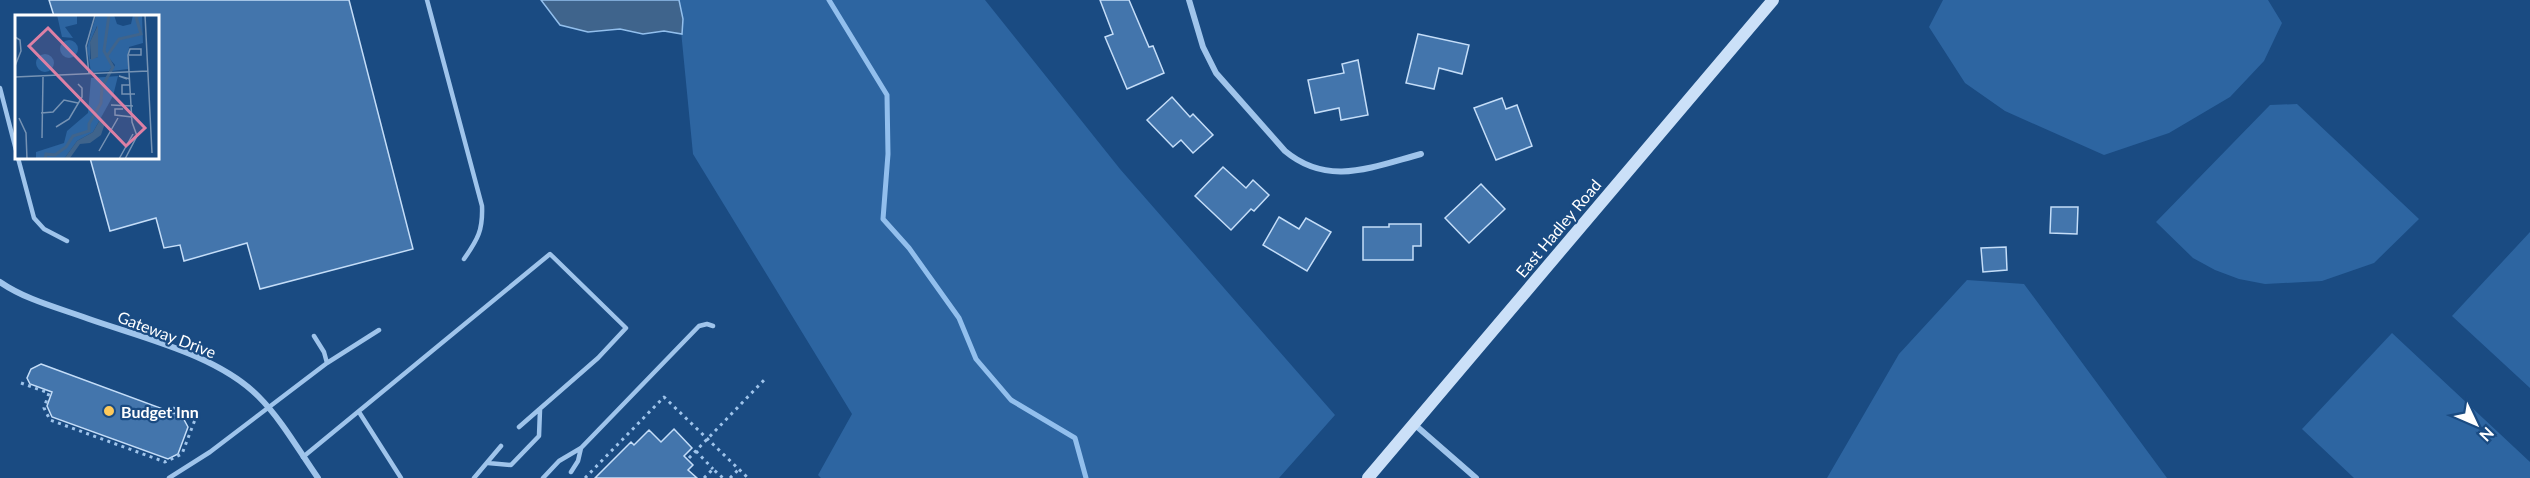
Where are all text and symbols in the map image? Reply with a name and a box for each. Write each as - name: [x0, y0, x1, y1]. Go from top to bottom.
- inset map: [15, 15, 159, 159]
- street label: East Hadley Road: [1511, 175, 1605, 281]
- street label: Gateway Drive: [115, 307, 219, 361]
- north arrow: [2446, 394, 2506, 454]
- place label: Budget Inn: [121, 402, 199, 421]
- marker: Budget Inn: [102, 404, 116, 418]
- text: N: [2476, 424, 2498, 446]

